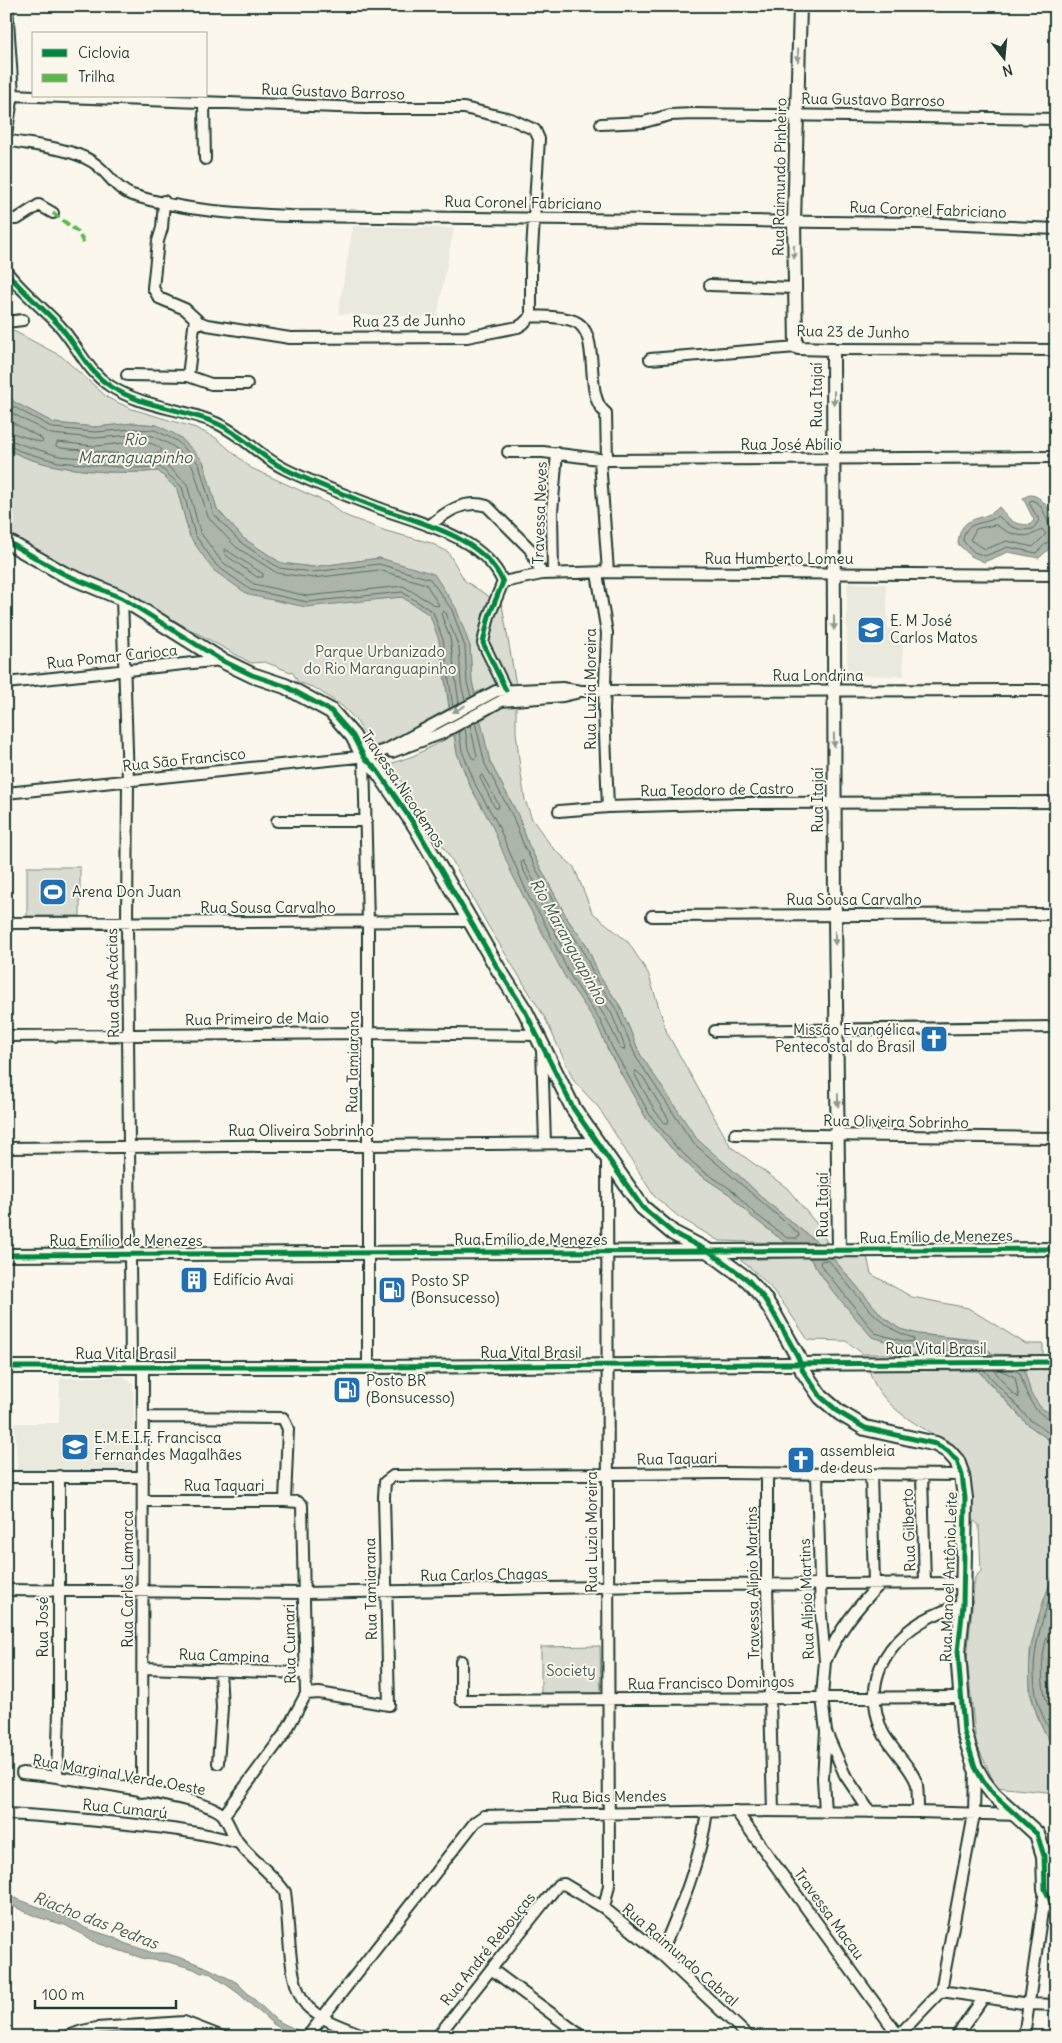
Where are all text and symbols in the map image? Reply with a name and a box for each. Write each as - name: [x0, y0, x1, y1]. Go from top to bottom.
- legend: [32, 32, 208, 98]
- north arrow: [980, 32, 1030, 82]
- text: Ciclovia: [78, 43, 130, 62]
- one-way arrow: [794, 47, 802, 63]
- text: N: [1000, 61, 1015, 80]
- text: Trilha: [78, 67, 115, 86]
- street label: Rua Gustavo Barroso: [261, 79, 405, 104]
- street label: Rua Gustavo Barroso: [801, 89, 945, 110]
- street label: Rua Raimundo Pinheiro: [769, 98, 790, 256]
- street label: Rua Coronel Fabriciano: [444, 192, 602, 213]
- street label: Rua Coronel Fabriciano: [849, 197, 1007, 222]
- one-way arrow: [790, 245, 798, 261]
- street label: Rua 23 de Junho: [352, 310, 466, 331]
- street label: Rua 23 de Junho: [796, 321, 910, 342]
- street label: Rua Itajaí: [807, 362, 826, 428]
- one-way arrow: [830, 390, 838, 406]
- water label: Rio Maranguapinho: [78, 429, 193, 467]
- street label: Rua José Abílio: [740, 435, 842, 454]
- street label: Travessa Neves: [528, 461, 551, 565]
- street label: Rua Humberto Lomeu: [705, 549, 854, 568]
- place label: E. M José Carlos Matos: [890, 611, 978, 647]
- school or university icon: E. M José Carlos Matos: [856, 615, 886, 645]
- one-way arrow: [830, 616, 838, 632]
- street label: Rua Luzia Moreira: [581, 628, 600, 750]
- street label: Rua Pomar Carioca: [46, 640, 179, 673]
- park label: Parque Urbanizado do Rio Maranguapinho: [304, 642, 456, 678]
- street label: Rua Londrina: [773, 666, 864, 685]
- one-way arrow: [452, 705, 467, 713]
- street label: Travessa Nicodemos: [357, 726, 450, 851]
- one-way arrow: [830, 732, 838, 748]
- street label: Rua São Francisco: [121, 744, 247, 775]
- street label: Rua Itajaí: [808, 767, 827, 833]
- street label: Rua Teodoro de Castro: [640, 779, 794, 800]
- water label: Rio Maranguapinho: [526, 875, 612, 1008]
- sports icon: Arena Don Juan: [38, 877, 68, 907]
- place label: Arena Don Juan: [72, 882, 181, 901]
- street label: Rua Sousa Carvalho: [786, 890, 922, 909]
- street label: Rua Sousa Carvalho: [200, 898, 336, 917]
- street label: Rua das Acácias: [102, 928, 123, 1038]
- one-way arrow: [831, 930, 839, 946]
- street label: Rua Primeiro de Maio: [185, 1008, 329, 1029]
- street label: Rua Tamiarana: [342, 1010, 363, 1113]
- place label: Missão Evangélica Pentecostal do Brasil: [775, 1020, 915, 1056]
- church icon: Missão Evangélica Pentecostal do Brasil: [919, 1024, 949, 1054]
- one-way arrow: [834, 1092, 842, 1108]
- street label: Rua Oliveira Sobrinho: [823, 1111, 969, 1132]
- street label: Rua Oliveira Sobrinho: [228, 1121, 374, 1140]
- street label: Rua Itajaí: [813, 1172, 832, 1238]
- street label: Rua Emílio de Menezes: [859, 1226, 1013, 1247]
- street label: Rua Emílio de Menezes: [454, 1230, 608, 1249]
- street label: Rua Emílio de Menezes: [49, 1231, 203, 1250]
- building icon: Edifício Avai: [179, 1265, 209, 1295]
- place label: Edifício Avai: [213, 1270, 294, 1289]
- place label: Posto SP (Bonsucesso): [411, 1271, 500, 1307]
- fuel station icon: Posto SP (Bonsucesso): [377, 1275, 407, 1305]
- street label: Rua Vital Brasil: [885, 1339, 987, 1358]
- street label: Rua Vital Brasil: [480, 1343, 582, 1362]
- street label: Rua Vital Brasil: [75, 1344, 177, 1363]
- place label: Posto BR (Bonsucesso): [366, 1371, 455, 1407]
- fuel station icon: Posto BR (Bonsucesso): [332, 1375, 362, 1405]
- place label: E.M.E.I.F. Francisca Fernandes Magalhães: [94, 1428, 242, 1464]
- school or university icon: E.M.E.I.F. Francisca Fernandes Magalhães: [60, 1432, 90, 1462]
- place label: assembleia de deus: [820, 1441, 896, 1477]
- church icon: assembleia de deus: [786, 1445, 816, 1475]
- street label: Rua Taquari: [636, 1448, 718, 1469]
- street label: Rua Luzia Moreira: [582, 1471, 601, 1593]
- street label: Rua Taquari: [184, 1476, 264, 1495]
- street label: Rua Gilberto: [898, 1488, 919, 1572]
- street label: Rua Manoel Antônio Leite: [936, 1491, 961, 1663]
- street label: Travessa Alípio Martins: [742, 1506, 763, 1660]
- street label: Rua Carlos Lamarca: [118, 1510, 137, 1648]
- street label: Rua Tamiarana: [360, 1537, 381, 1640]
- street label: Rua Alípio Martins: [795, 1538, 818, 1660]
- street label: Rua Carlos Chagas: [420, 1564, 548, 1585]
- street label: Rua José: [33, 1596, 52, 1658]
- street label: Rua Cumari: [279, 1604, 300, 1684]
- street label: Rua Campina: [178, 1644, 270, 1667]
- park label: Society: [546, 1661, 596, 1680]
- street label: Rua Francisco Domingos: [628, 1672, 795, 1693]
- street label: Rua Marginal Verde Oeste: [31, 1750, 207, 1799]
- street label: Rua Bias Mendes: [551, 1786, 667, 1807]
- street label: Rua Cumarú: [82, 1795, 169, 1822]
- street label: Travessa Macau: [790, 1865, 869, 1963]
- water label: Riacho das Pedras: [31, 1887, 162, 1953]
- street label: Rua André Rebouças: [436, 1888, 539, 2009]
- street label: Rua Raimundo Cabral: [618, 1899, 742, 2010]
- scale bar: [35, 1978, 176, 2010]
- text: 100 m: [42, 1985, 84, 2004]

